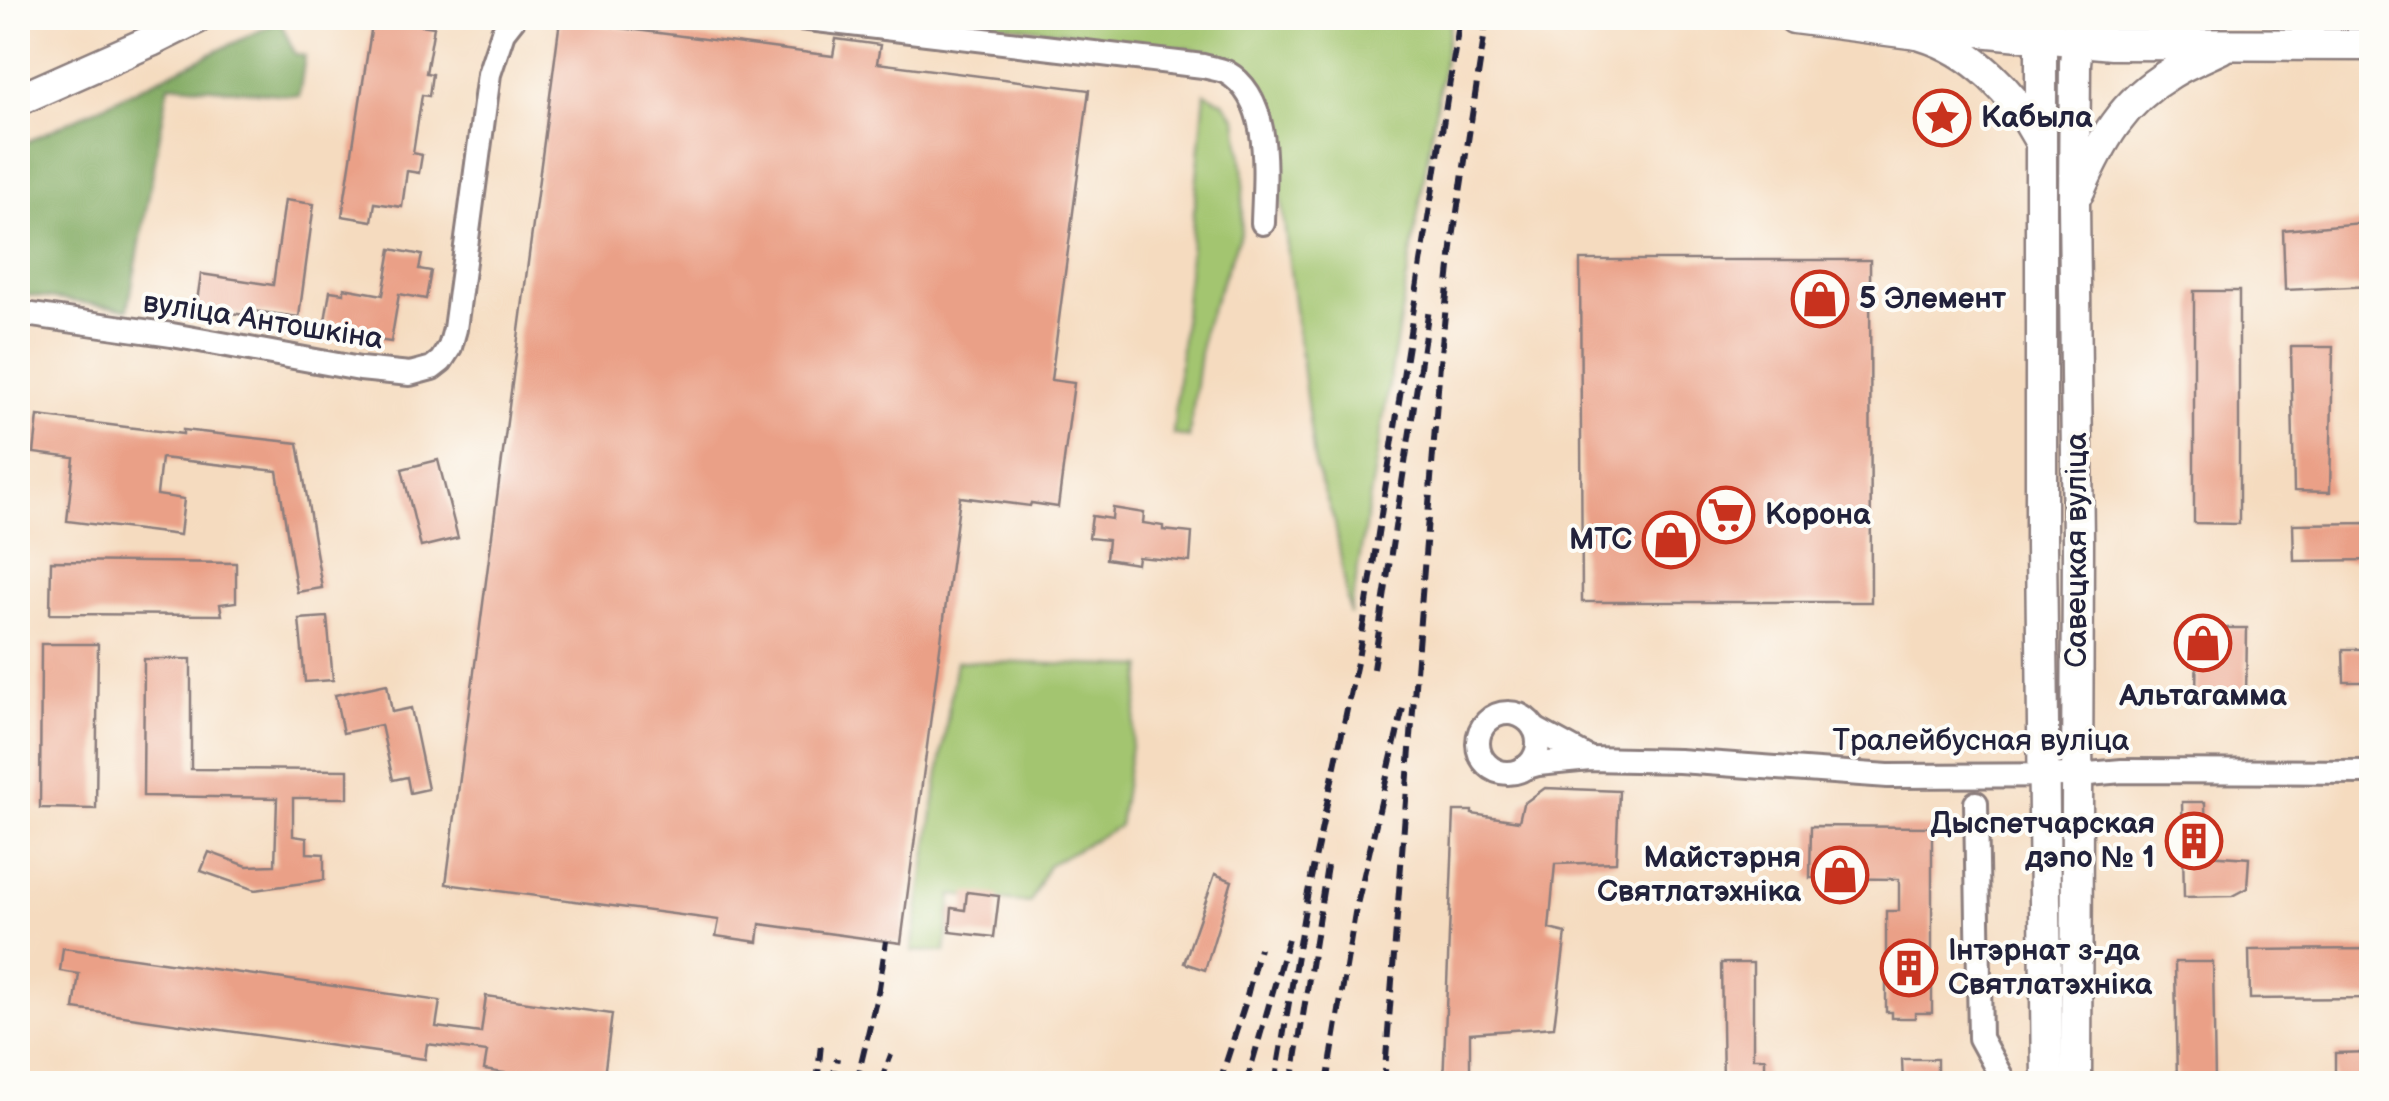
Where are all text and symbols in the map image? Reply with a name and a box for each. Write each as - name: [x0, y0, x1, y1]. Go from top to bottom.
- place icon: Кабыла: [1912, 88, 1972, 148]
- place label: Кабыла: [1981, 100, 2093, 136]
- shop icon: 5 Элемент: [1790, 269, 1850, 329]
- place label: 5 Элемент: [1859, 281, 2007, 317]
- street label: вуліца Антошкіна: [140, 284, 386, 358]
- street label: Савецкая вуліца: [2059, 432, 2095, 668]
- supermarket icon: Корона: [1696, 485, 1756, 545]
- place label: Корона: [1765, 497, 1871, 533]
- shop icon: МТС: [1641, 510, 1701, 570]
- place label: МТС: [1569, 522, 1632, 558]
- shop icon: Альтагамма: [2173, 613, 2233, 673]
- place label: Альтагамма: [2118, 678, 2287, 714]
- street label: Тралейбусная вуліца: [1833, 723, 2130, 759]
- place label: Дыспетчарская дэпо № 1: [1930, 806, 2155, 876]
- building icon: Дыспетчарская дэпо № 1: [2164, 811, 2224, 871]
- place label: Майстэрня Святлатэхніка: [1597, 840, 1802, 910]
- shop icon: Майстэрня Святлатэхніка: [1810, 845, 1870, 905]
- place label: Інтэрнат з-да Святлатэхніка: [1948, 933, 2153, 1003]
- building icon: Інтэрнат з-да Святлатэхніка: [1879, 938, 1939, 998]

